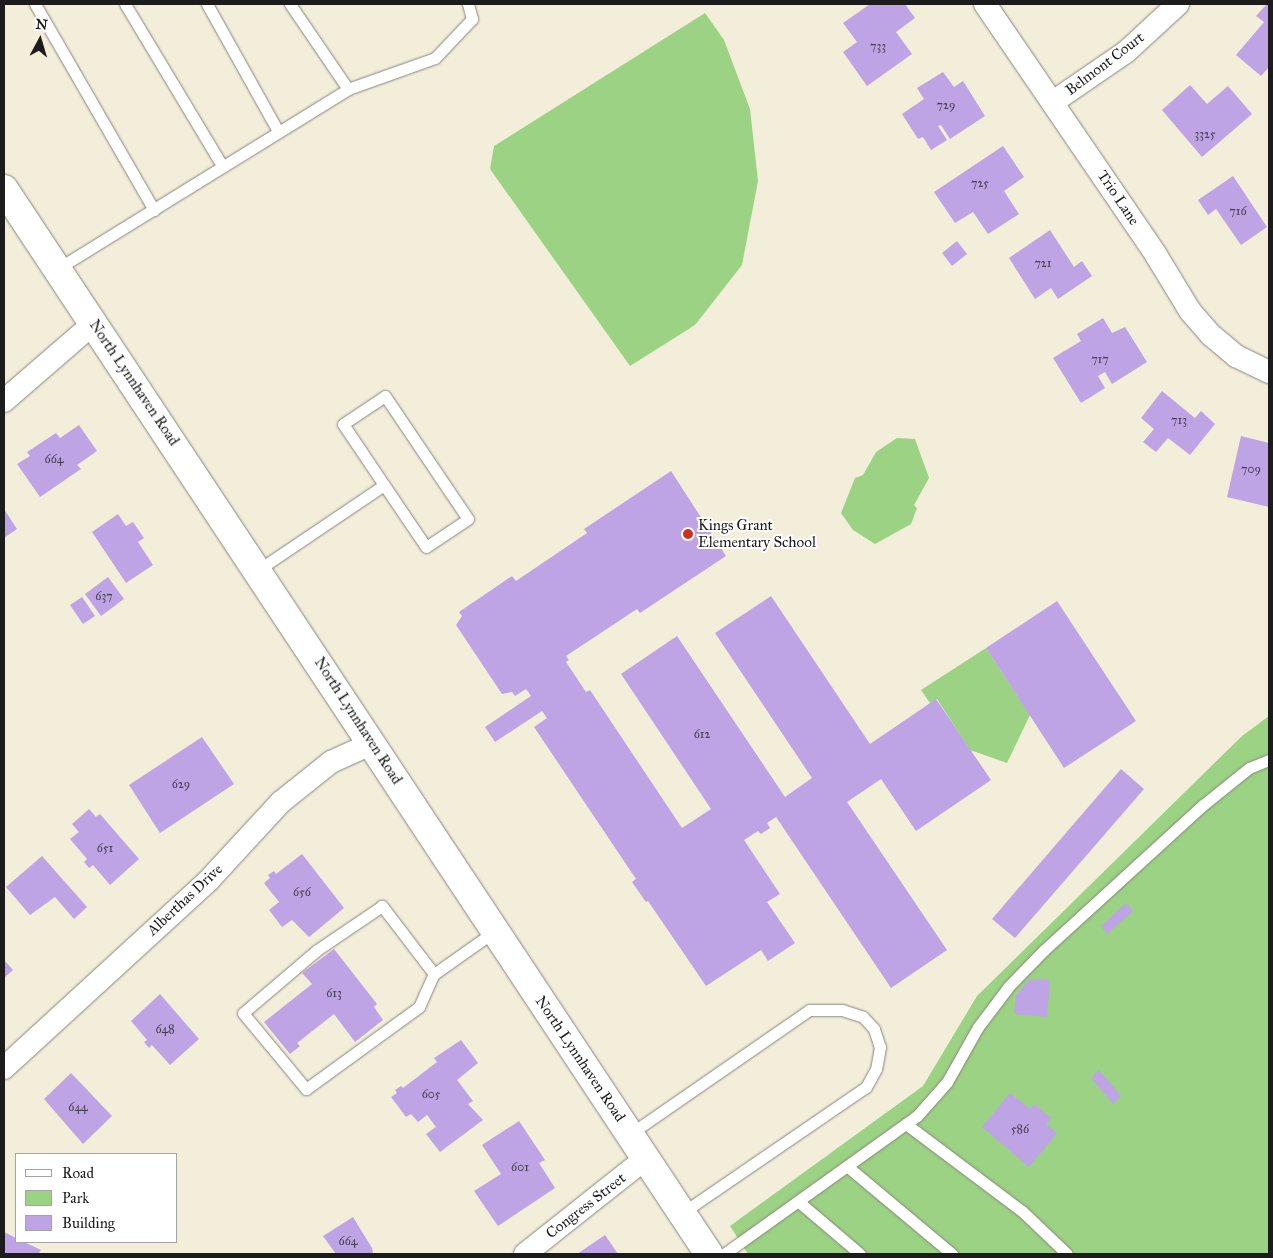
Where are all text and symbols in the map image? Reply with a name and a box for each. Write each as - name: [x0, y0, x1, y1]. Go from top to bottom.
- north arrow: [15, 15, 65, 65]
- text: N: [35, 16, 48, 34]
- street label: Belmont Court: [1062, 29, 1148, 99]
- house number: 733: [870, 40, 886, 54]
- house number: 729: [937, 99, 955, 113]
- house number: 3325: [1194, 128, 1216, 142]
- street label: Trio Lane: [1093, 167, 1143, 229]
- house number: 725: [971, 177, 989, 191]
- house number: 716: [1229, 205, 1247, 219]
- house number: 721: [1034, 257, 1052, 271]
- street label: North Lynnhaven Road: [85, 317, 183, 449]
- house number: 717: [1091, 353, 1109, 367]
- house number: 713: [1171, 414, 1187, 428]
- house number: 664: [45, 453, 63, 467]
- house number: 709: [1241, 463, 1261, 477]
- place label: Kings Grant Elementary School: [698, 516, 816, 551]
- marker: Kings Grant Elementary School: [682, 528, 694, 540]
- house number: 637: [95, 590, 113, 604]
- street label: North Lynnhaven Road: [310, 654, 406, 788]
- house number: 612: [694, 728, 710, 742]
- house number: 629: [172, 778, 190, 792]
- house number: 651: [97, 842, 113, 856]
- street label: Alberthas Drive: [144, 860, 226, 940]
- house number: 656: [293, 886, 311, 900]
- house number: 613: [326, 987, 342, 1001]
- street label: North Lynnhaven Road: [531, 993, 629, 1125]
- house number: 648: [155, 1023, 175, 1037]
- house number: 605: [422, 1088, 440, 1102]
- house number: 644: [68, 1101, 88, 1115]
- house number: 586: [1011, 1123, 1029, 1137]
- legend: [15, 1153, 178, 1243]
- house number: 601: [511, 1161, 529, 1175]
- text: Road: [62, 1164, 94, 1182]
- street label: Congress Street: [543, 1169, 629, 1243]
- text: Park: [62, 1189, 89, 1207]
- text: Building: [62, 1214, 115, 1232]
- house number: 664: [339, 1235, 357, 1249]

